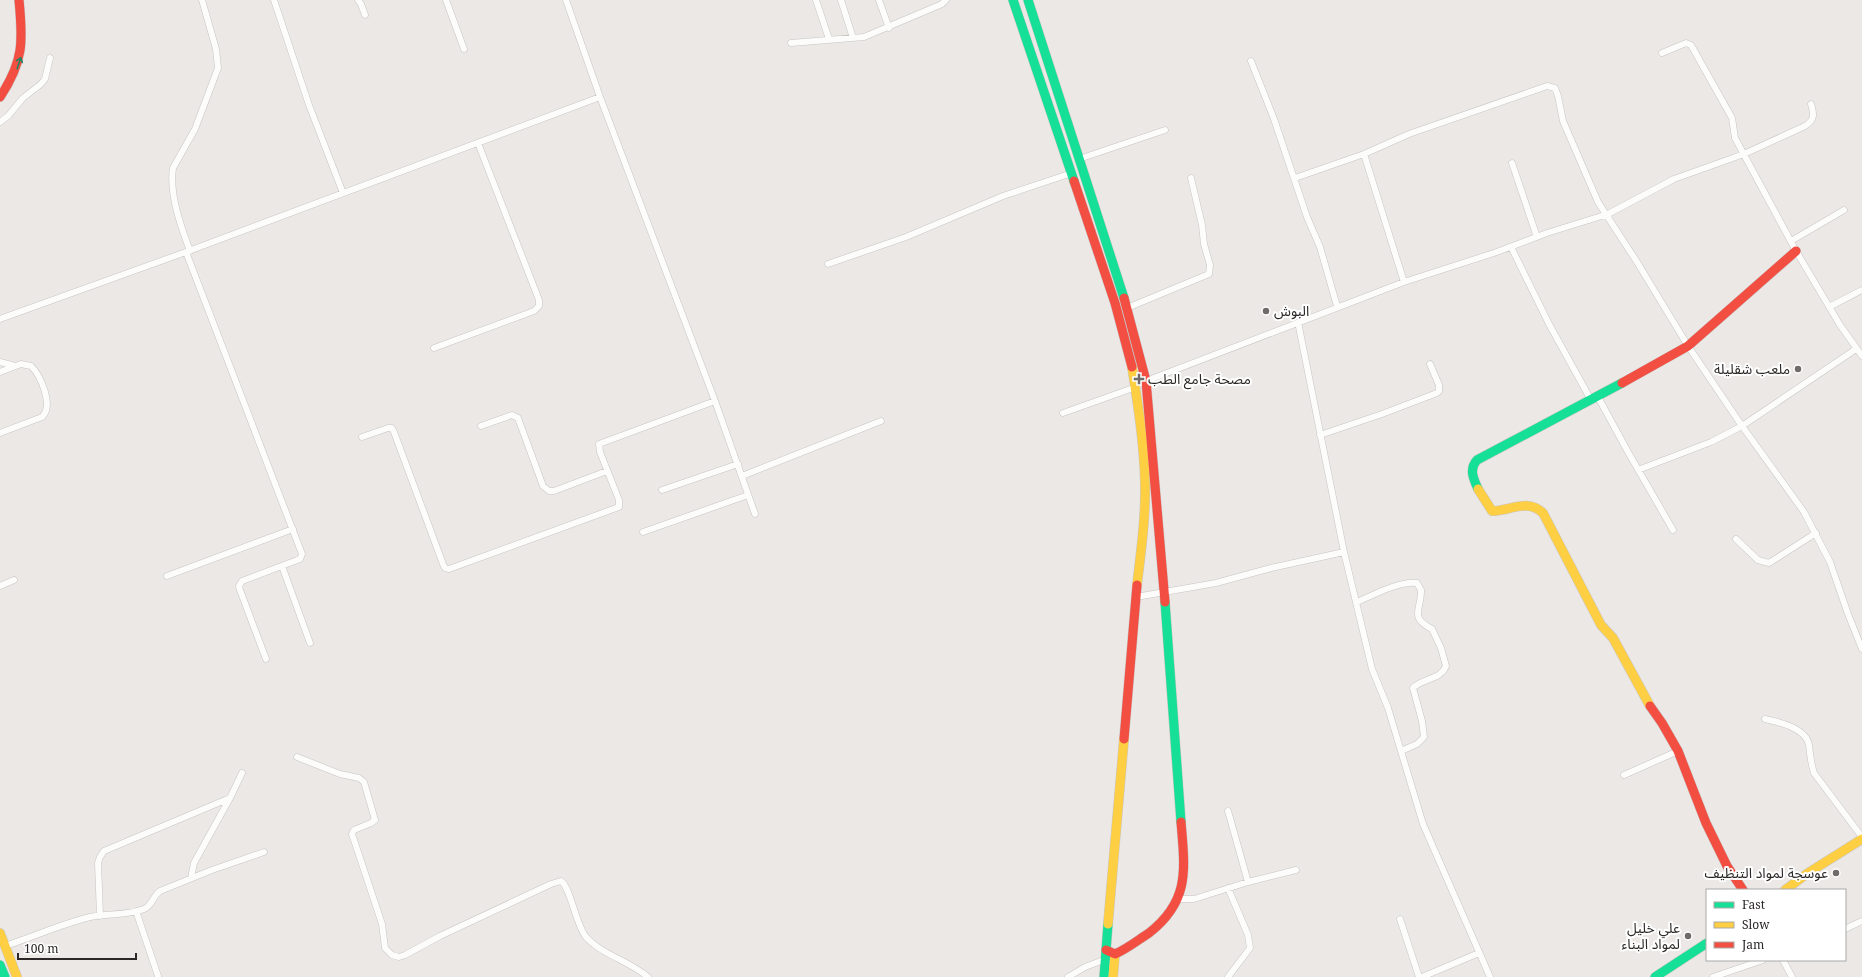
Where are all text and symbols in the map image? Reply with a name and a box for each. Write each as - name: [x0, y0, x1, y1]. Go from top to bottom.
- one-way arrow: [15, 58, 23, 70]
- place label: البوش: [1274, 301, 1309, 320]
- marker: البوش: [1261, 306, 1271, 316]
- place label: ملعب شقليلة: [1714, 359, 1790, 378]
- marker: ملعب شقليلة: [1793, 364, 1803, 374]
- place label: مصحة جامع الطب: [1148, 369, 1251, 390]
- marker: مصحة جامع الطب: [1133, 373, 1145, 385]
- place label: عوسجة لمواد التنظيف: [1704, 863, 1828, 882]
- marker: عوسجة لمواد التنظيف: [1831, 868, 1841, 878]
- legend: [1706, 889, 1846, 961]
- text: Fast: [1742, 896, 1765, 913]
- text: Slow: [1742, 916, 1770, 933]
- place label: علي خليل لمواد البناء: [1622, 918, 1680, 953]
- marker: علي خليل لمواد البناء: [1683, 931, 1693, 941]
- scale bar: [18, 935, 136, 961]
- text: Jam: [1741, 936, 1764, 953]
- text: 100 m: [24, 940, 59, 957]

